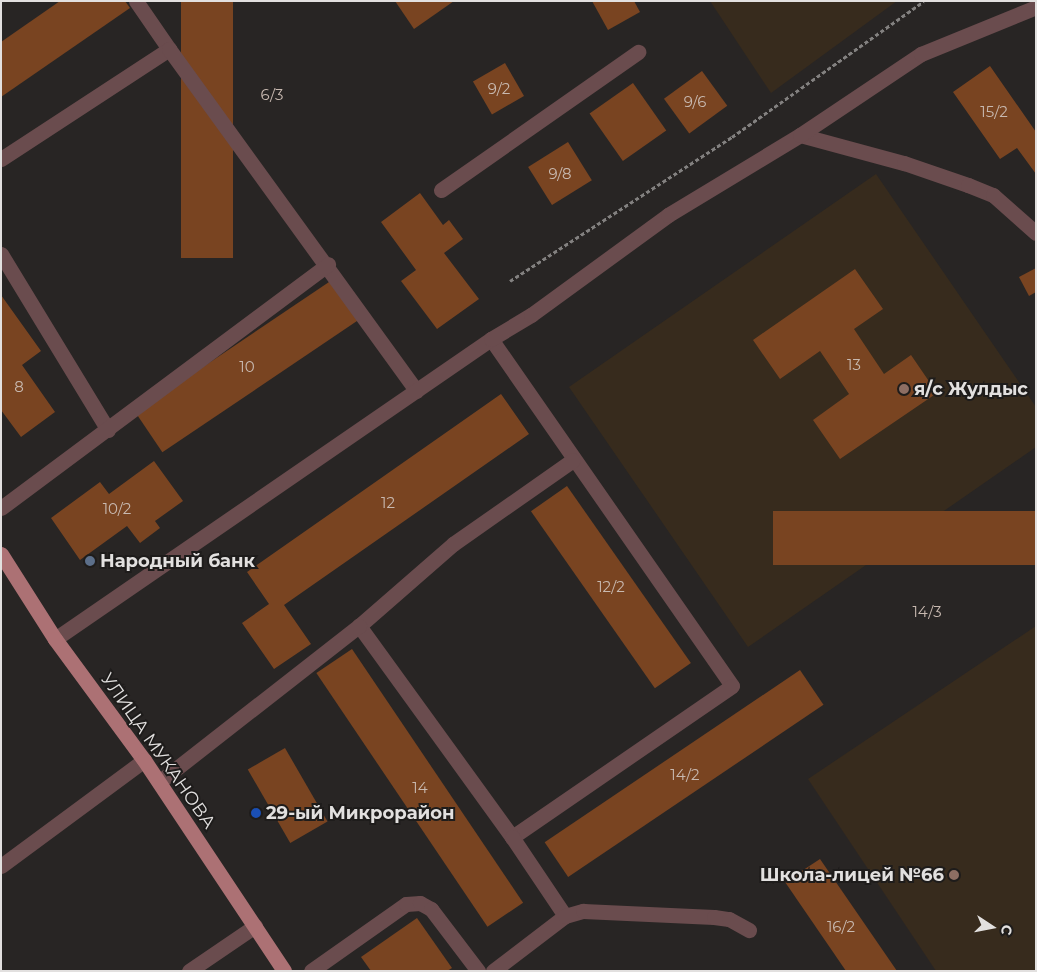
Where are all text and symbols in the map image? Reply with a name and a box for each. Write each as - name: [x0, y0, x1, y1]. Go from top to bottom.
- house number: 9/2: [488, 80, 510, 98]
- house number: 6/3: [261, 86, 283, 104]
- house number: 9/6: [684, 93, 706, 111]
- house number: 15/2: [980, 103, 1008, 121]
- house number: 9/8: [548, 165, 572, 183]
- house number: 13: [847, 356, 861, 374]
- house number: 10: [239, 358, 255, 376]
- house number: 8: [14, 378, 24, 396]
- place label: я/c Жулдыс: [914, 378, 1028, 400]
- marker: я/c Жулдыс: [898, 383, 910, 395]
- house number: 12: [381, 494, 395, 512]
- house number: 10/2: [103, 500, 131, 518]
- place label: Народный банк: [100, 550, 255, 572]
- marker: Народный банк: [84, 555, 96, 567]
- house number: 12/2: [597, 578, 625, 596]
- house number: 14/3: [912, 603, 942, 621]
- street label: УЛИЦА МУКАНОВА: [96, 669, 220, 833]
- house number: 14/2: [670, 766, 700, 784]
- house number: 14: [412, 779, 428, 797]
- place label: 29-ый Микрорайон: [266, 802, 455, 824]
- marker: 29-ый Микрорайон: [250, 807, 262, 819]
- place label: Школа-лицей №66: [760, 864, 944, 886]
- marker: Школа-лицей №66: [948, 869, 960, 881]
- north arrow: [967, 902, 1017, 952]
- house number: 16/2: [827, 918, 855, 936]
- text: С: [997, 923, 1017, 937]

